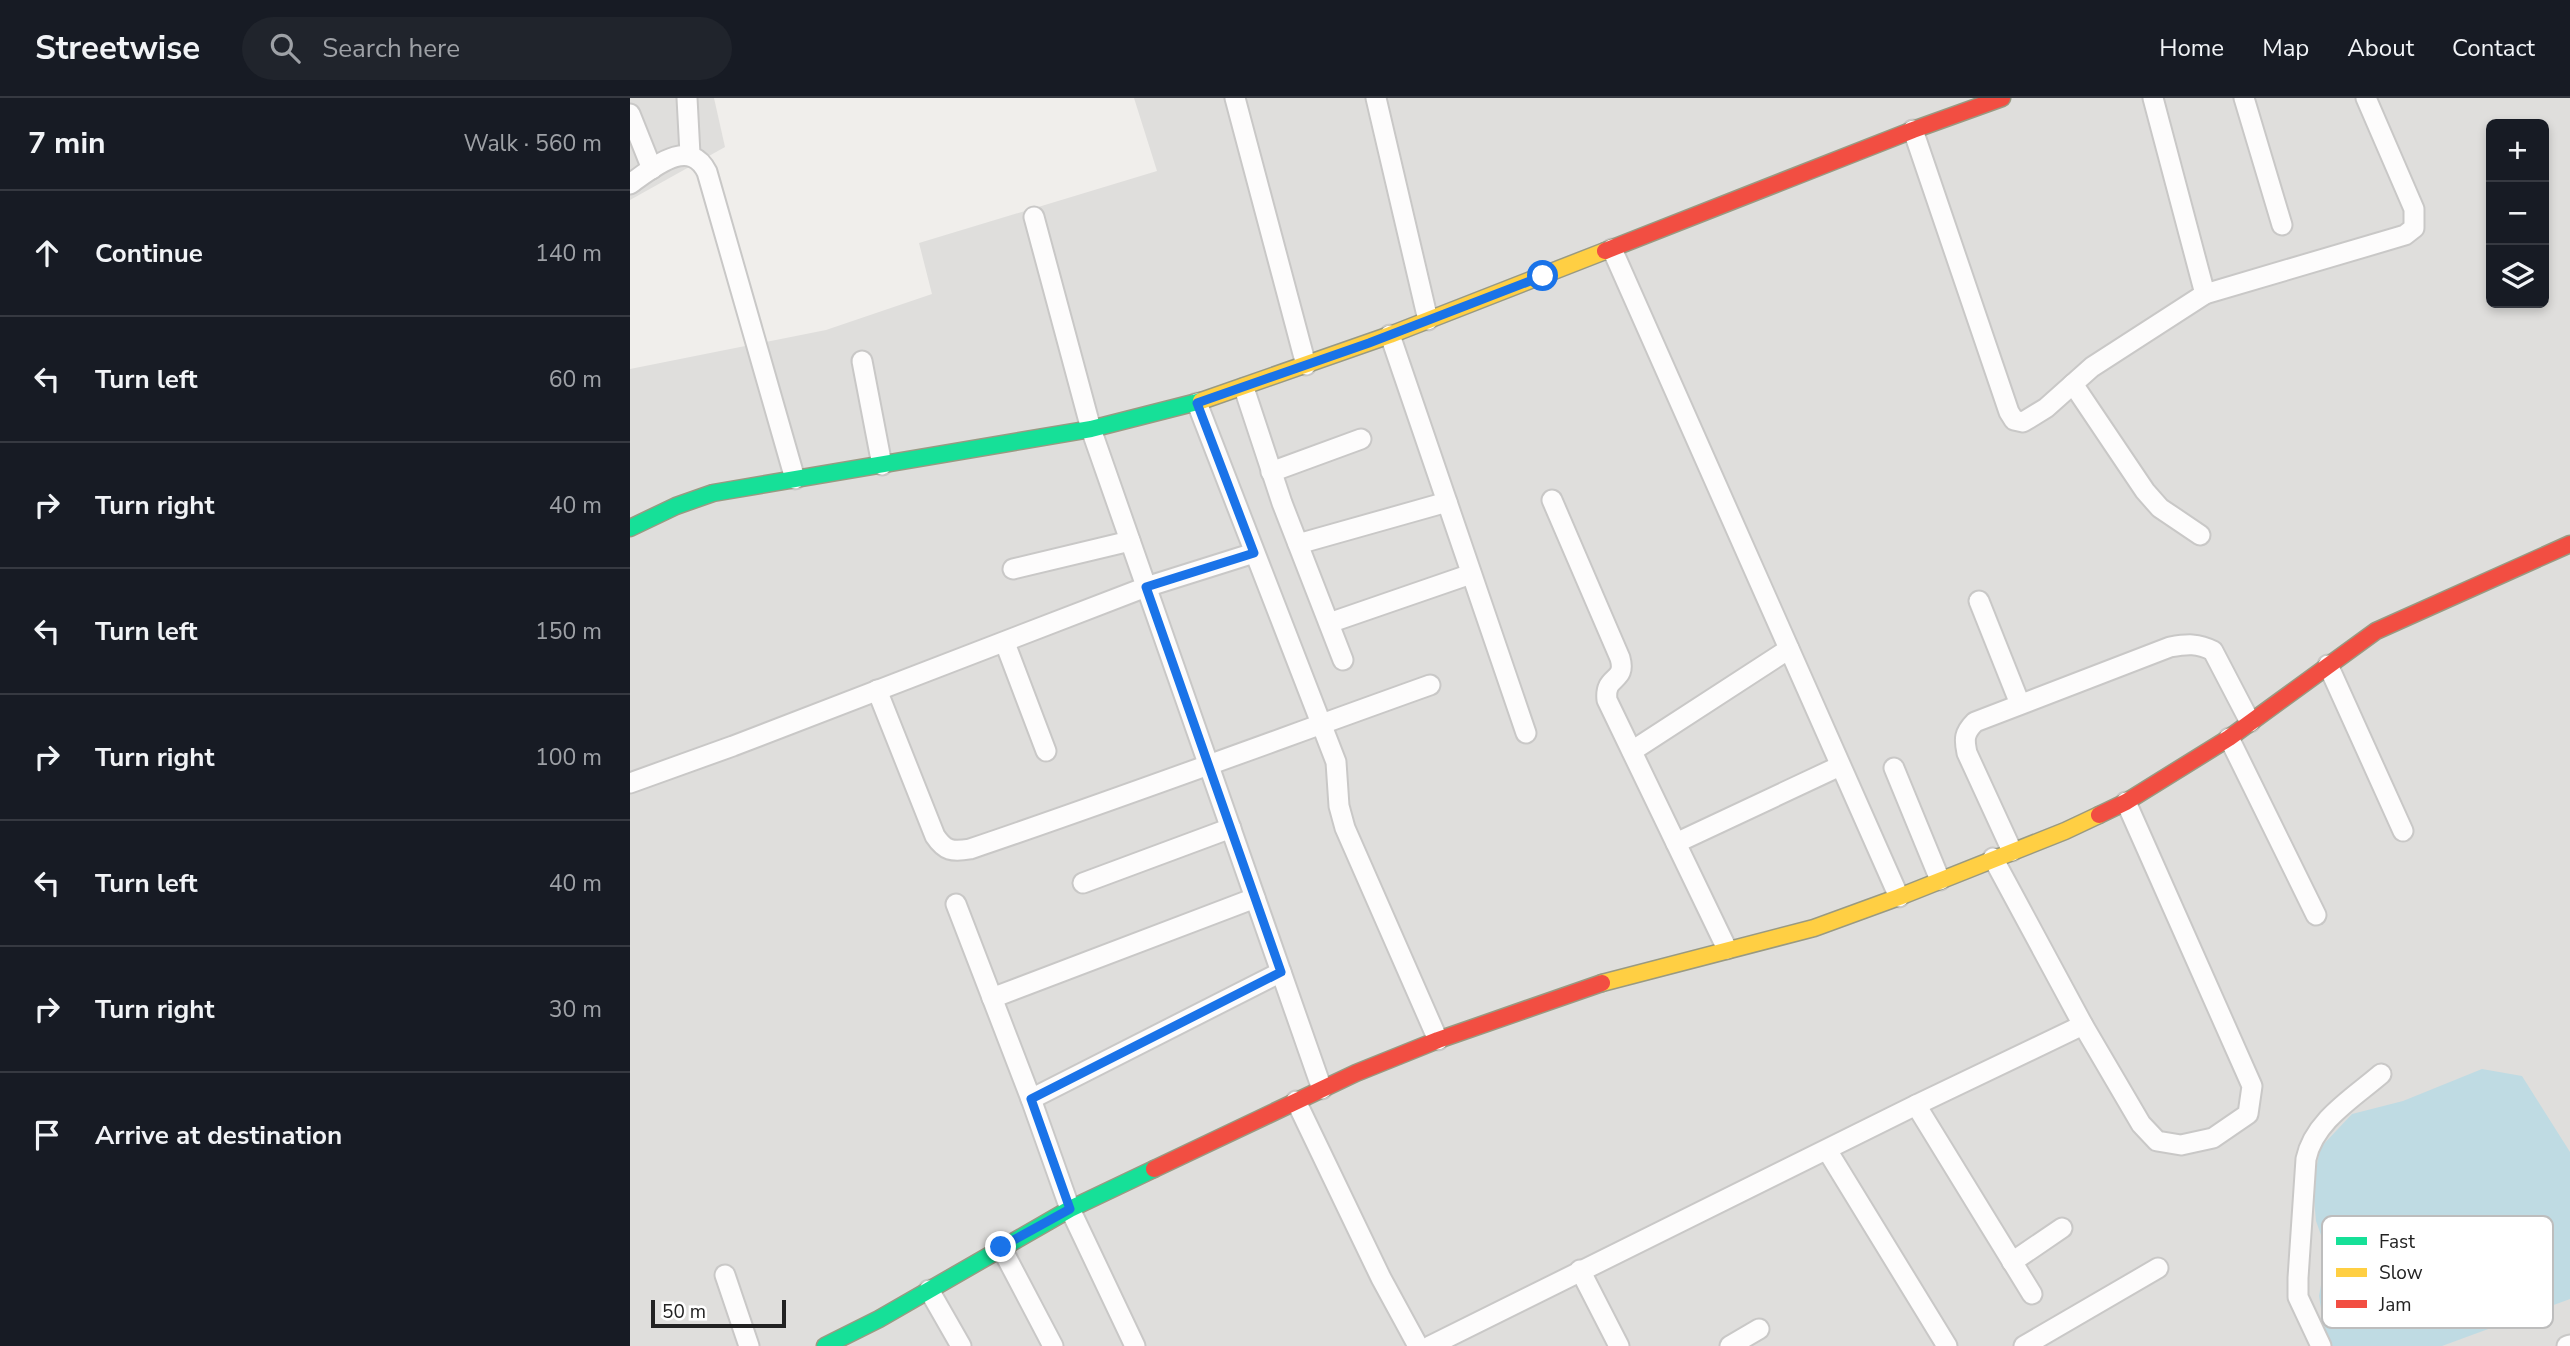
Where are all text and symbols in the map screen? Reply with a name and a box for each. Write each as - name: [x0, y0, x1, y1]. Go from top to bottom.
- search box: [242, 17, 732, 80]
- text: Streetwise: [35, 26, 200, 71]
- icon: search: [266, 29, 304, 67]
- text: Search here: [322, 31, 460, 66]
- text: Home: [2159, 32, 2224, 64]
- text: Map: [2262, 32, 2309, 64]
- text: About: [2347, 32, 2414, 64]
- text: Contact: [2452, 32, 2535, 64]
- map controls: [2486, 119, 2549, 308]
- button: +: [2486, 119, 2549, 182]
- text: 7 min: [28, 123, 106, 164]
- text: Walk · 560 m: [463, 128, 602, 159]
- button: −: [2486, 182, 2549, 245]
- icon: ahead: [28, 234, 66, 272]
- text: Continue: [95, 236, 203, 271]
- text: 140 m: [535, 238, 602, 269]
- button: layers: [2486, 245, 2549, 308]
- route start: [1527, 260, 1558, 291]
- icon: left: [28, 360, 66, 398]
- text: Turn left: [95, 362, 198, 397]
- text: 60 m: [549, 364, 602, 395]
- icon: right: [28, 486, 66, 524]
- text: Turn right: [95, 488, 214, 523]
- text: 40 m: [549, 490, 602, 521]
- icon: left: [28, 612, 66, 650]
- text: Turn left: [95, 614, 198, 649]
- text: 150 m: [535, 616, 602, 647]
- icon: right: [28, 738, 66, 776]
- text: Turn right: [95, 740, 214, 775]
- text: 100 m: [535, 742, 602, 773]
- icon: left: [28, 864, 66, 902]
- text: Turn left: [95, 866, 198, 901]
- text: 40 m: [549, 868, 602, 899]
- icon: right: [28, 990, 66, 1028]
- text: Turn right: [95, 992, 214, 1027]
- text: 30 m: [549, 994, 602, 1025]
- icon: arrive: [28, 1116, 66, 1154]
- text: Arrive at destination: [95, 1118, 342, 1153]
- legend: [2322, 1216, 2553, 1328]
- text: Fast: [2379, 1229, 2415, 1255]
- route end: [985, 1231, 1016, 1262]
- text: Slow: [2379, 1260, 2423, 1286]
- text: Jam: [2378, 1292, 2412, 1318]
- scale bar: [651, 1297, 786, 1329]
- text: 50 m: [662, 1299, 706, 1325]

